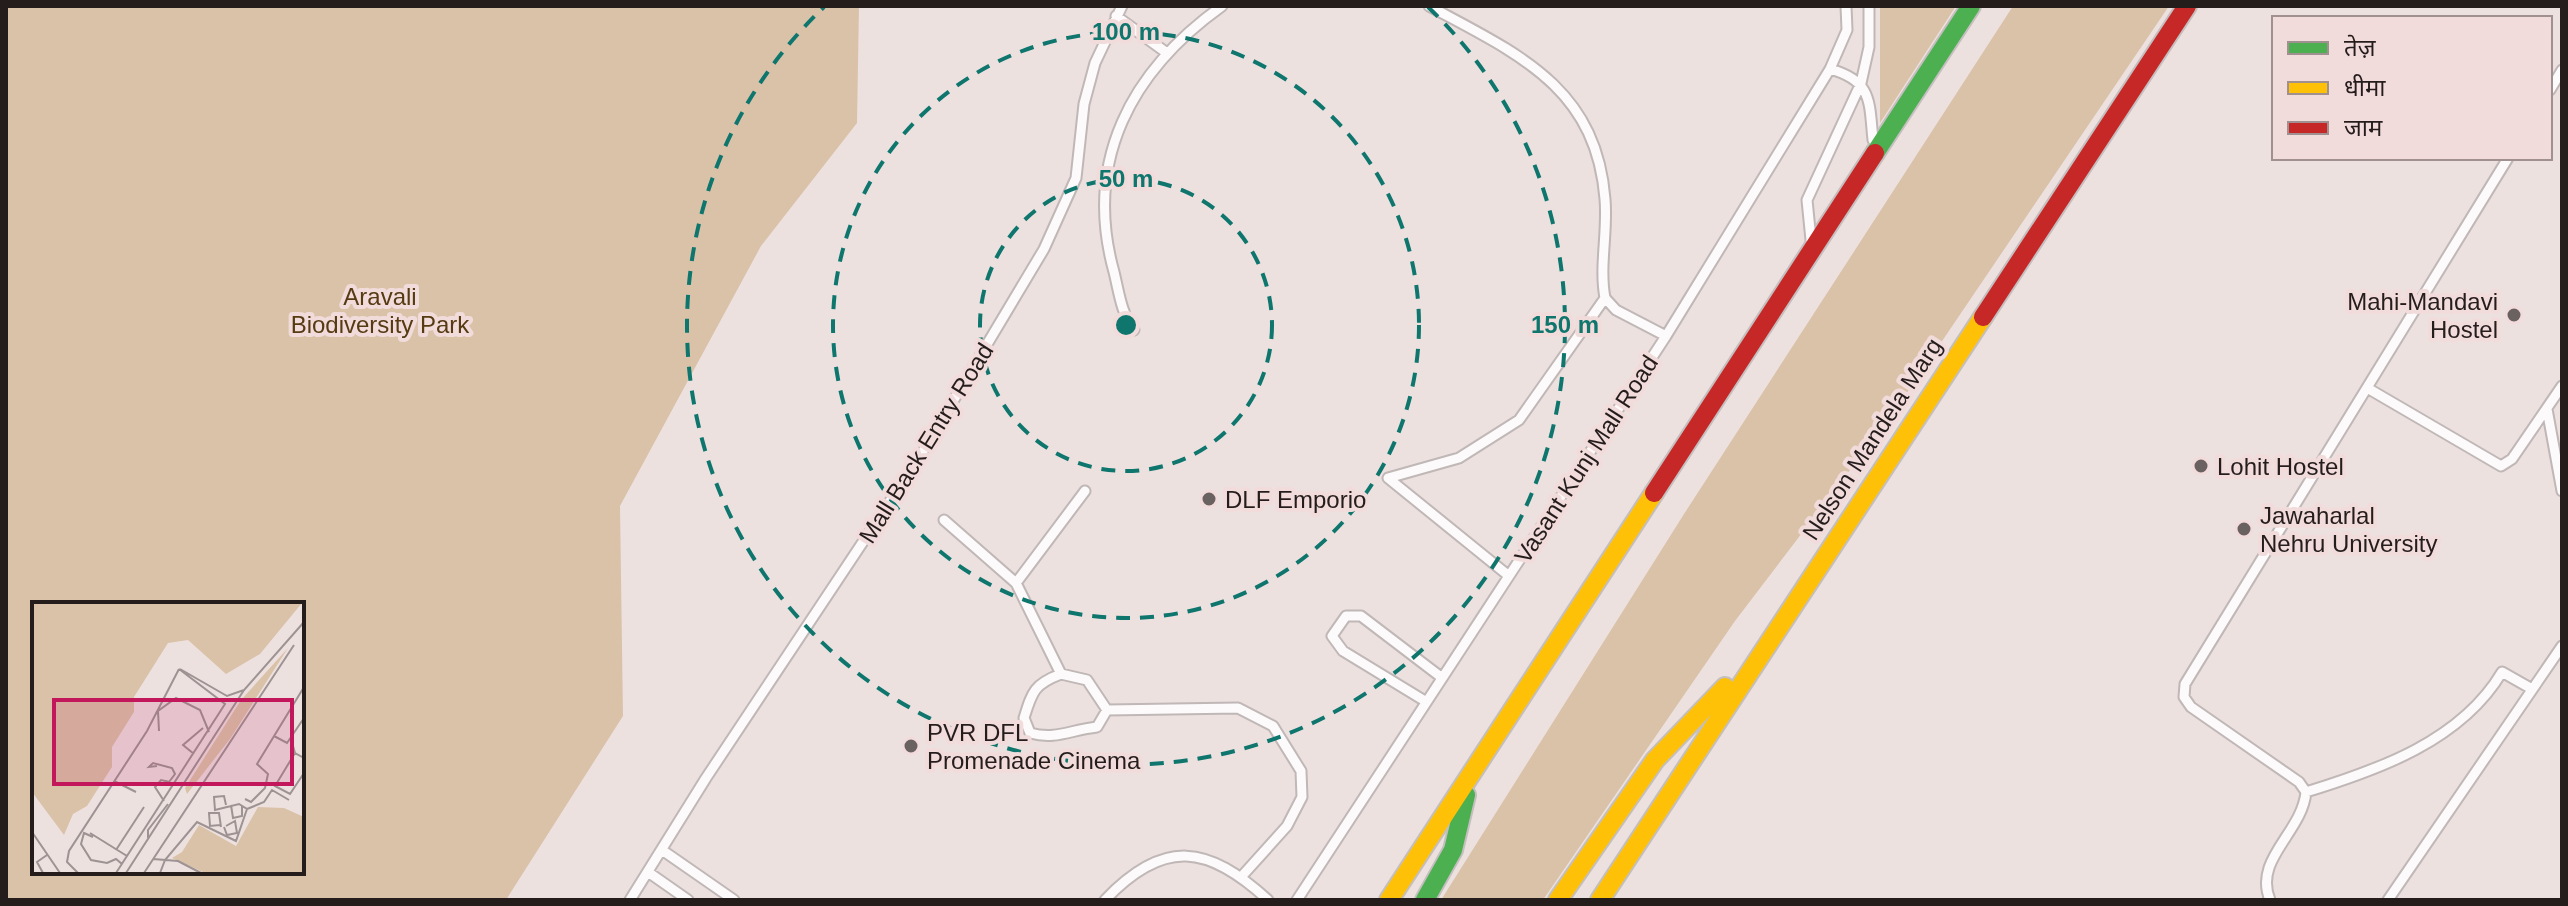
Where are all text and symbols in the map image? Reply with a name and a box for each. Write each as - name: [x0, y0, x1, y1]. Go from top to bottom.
- legend: [2272, 16, 2552, 160]
- text: 100 m: [1092, 18, 1160, 45]
- text: तेज़: [2344, 34, 2377, 61]
- text: धीमा: [2344, 74, 2386, 101]
- text: जाम: [2344, 114, 2383, 141]
- text: 50 m: [1099, 165, 1153, 192]
- park label: Aravali Biodiversity Park: [291, 283, 470, 338]
- place label: Mahi-Mandavi Hostel: [2347, 288, 2498, 343]
- marker: Mahi-Mandavi Hostel: [2505, 306, 2523, 324]
- centre of rings: [1112, 311, 1140, 339]
- text: 150 m: [1531, 311, 1599, 338]
- street label: Nelson Mandela Marg: [1797, 333, 1947, 545]
- street label: Mall Back Entry Road: [853, 338, 999, 548]
- street label: Vasant Kunj Mall Road: [1509, 350, 1663, 568]
- place label: Lohit Hostel: [2217, 453, 2344, 480]
- marker: Lohit Hostel: [2192, 457, 2210, 475]
- place label: DLF Emporio: [1225, 486, 1366, 513]
- marker: DLF Emporio: [1200, 490, 1218, 508]
- place label: Jawaharlal Nehru University: [2260, 502, 2437, 557]
- marker: Jawaharlal Nehru University: [2235, 520, 2253, 538]
- inset map: [32, 602, 304, 874]
- place label: PVR DFL Promenade Cinema: [927, 719, 1141, 774]
- marker: PVR DFL Promenade Cinema: [902, 737, 920, 755]

